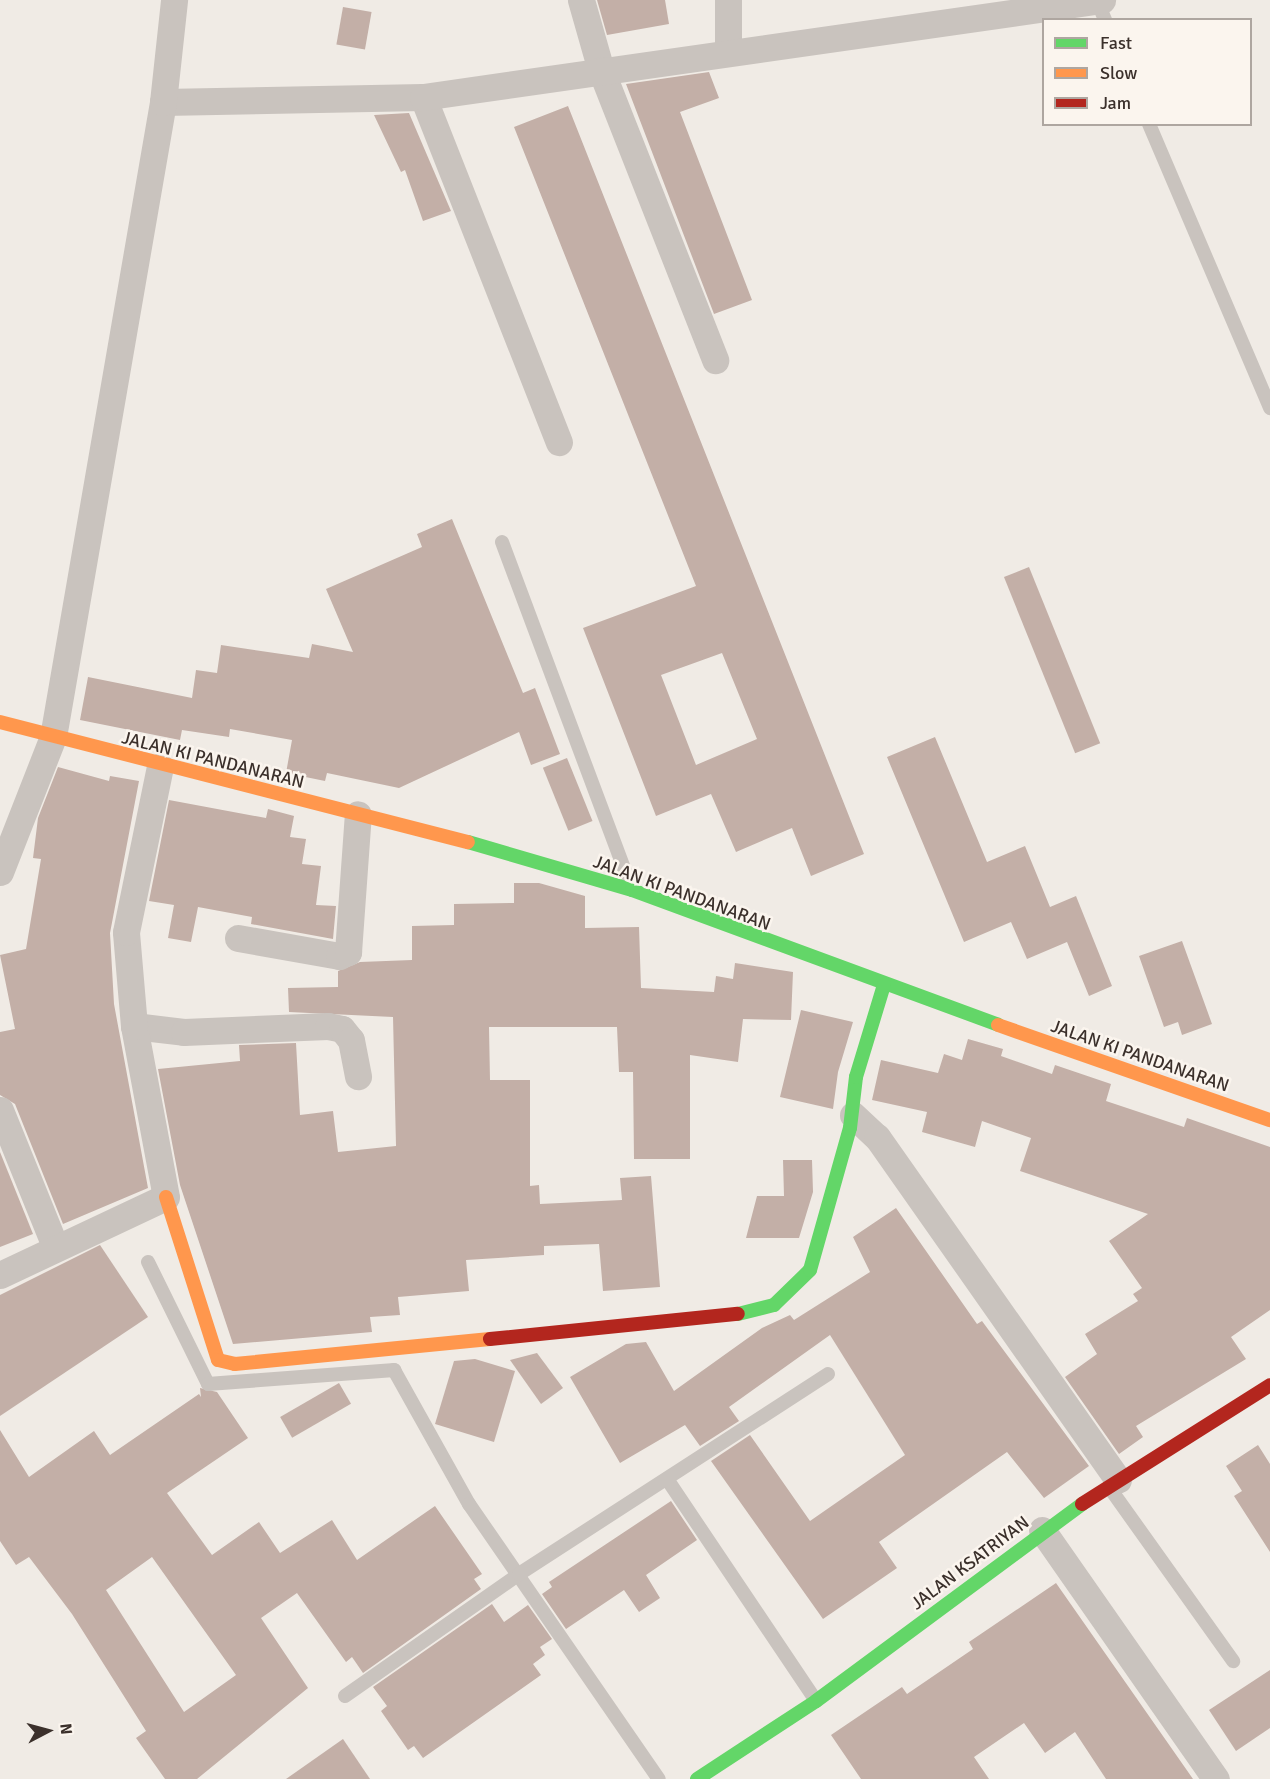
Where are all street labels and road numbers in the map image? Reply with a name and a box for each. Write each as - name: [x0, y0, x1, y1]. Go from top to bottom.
- street label: JALAN KI PANDANARAN: [120, 727, 306, 793]
- street label: JALAN KI PANDANARAN: [590, 851, 774, 935]
- street label: JALAN KI PANDANARAN: [1048, 1015, 1232, 1097]
- street label: JALAN KSATRIYAN: [907, 1512, 1033, 1614]

